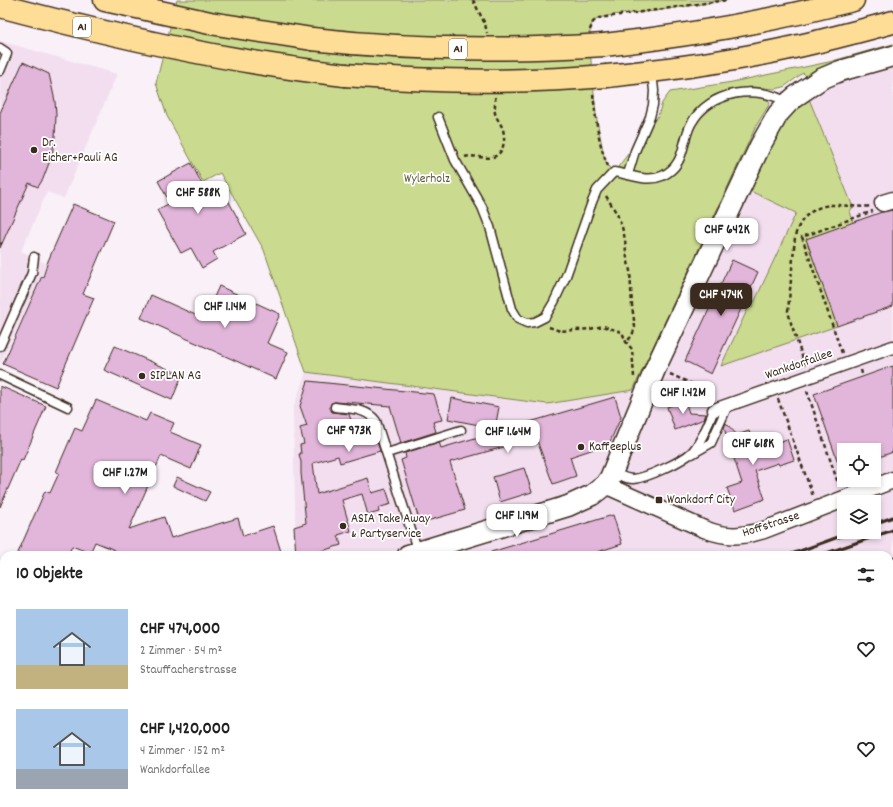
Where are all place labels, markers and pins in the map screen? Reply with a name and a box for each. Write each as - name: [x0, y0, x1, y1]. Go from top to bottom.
- place label: Dr. Eicher+Pauli AG: [42, 134, 118, 168]
- marker: Dr. Eicher+Pauli AG: [29, 145, 39, 155]
- pin: CHF 588K: [157, 181, 239, 215]
- pin: CHF 642K: [686, 218, 768, 252]
- pin: CHF 474K: [680, 283, 762, 317]
- pin: CHF 1.14M: [179, 295, 271, 329]
- place label: SIPLAN AG: [150, 367, 201, 386]
- marker: SIPLAN AG: [137, 371, 147, 381]
- pin: CHF 1.42M: [637, 381, 729, 415]
- pin: CHF 973K: [308, 419, 390, 453]
- pin: CHF 1.64M: [462, 420, 554, 454]
- pin: CHF 618K: [712, 432, 794, 466]
- place label: Kaffeeplus: [589, 438, 642, 457]
- marker: Kaffeeplus: [576, 442, 586, 452]
- pin: CHF 1.27M: [79, 461, 171, 495]
- place label: Wankdorf City: [667, 491, 736, 510]
- marker: Wankdorf City: [654, 495, 664, 505]
- pin: CHF 1.19M: [471, 504, 563, 538]
- place label: ASIA Take Away & Partyservice: [351, 510, 431, 544]
- marker: ASIA Take Away & Partyservice: [338, 521, 348, 531]

